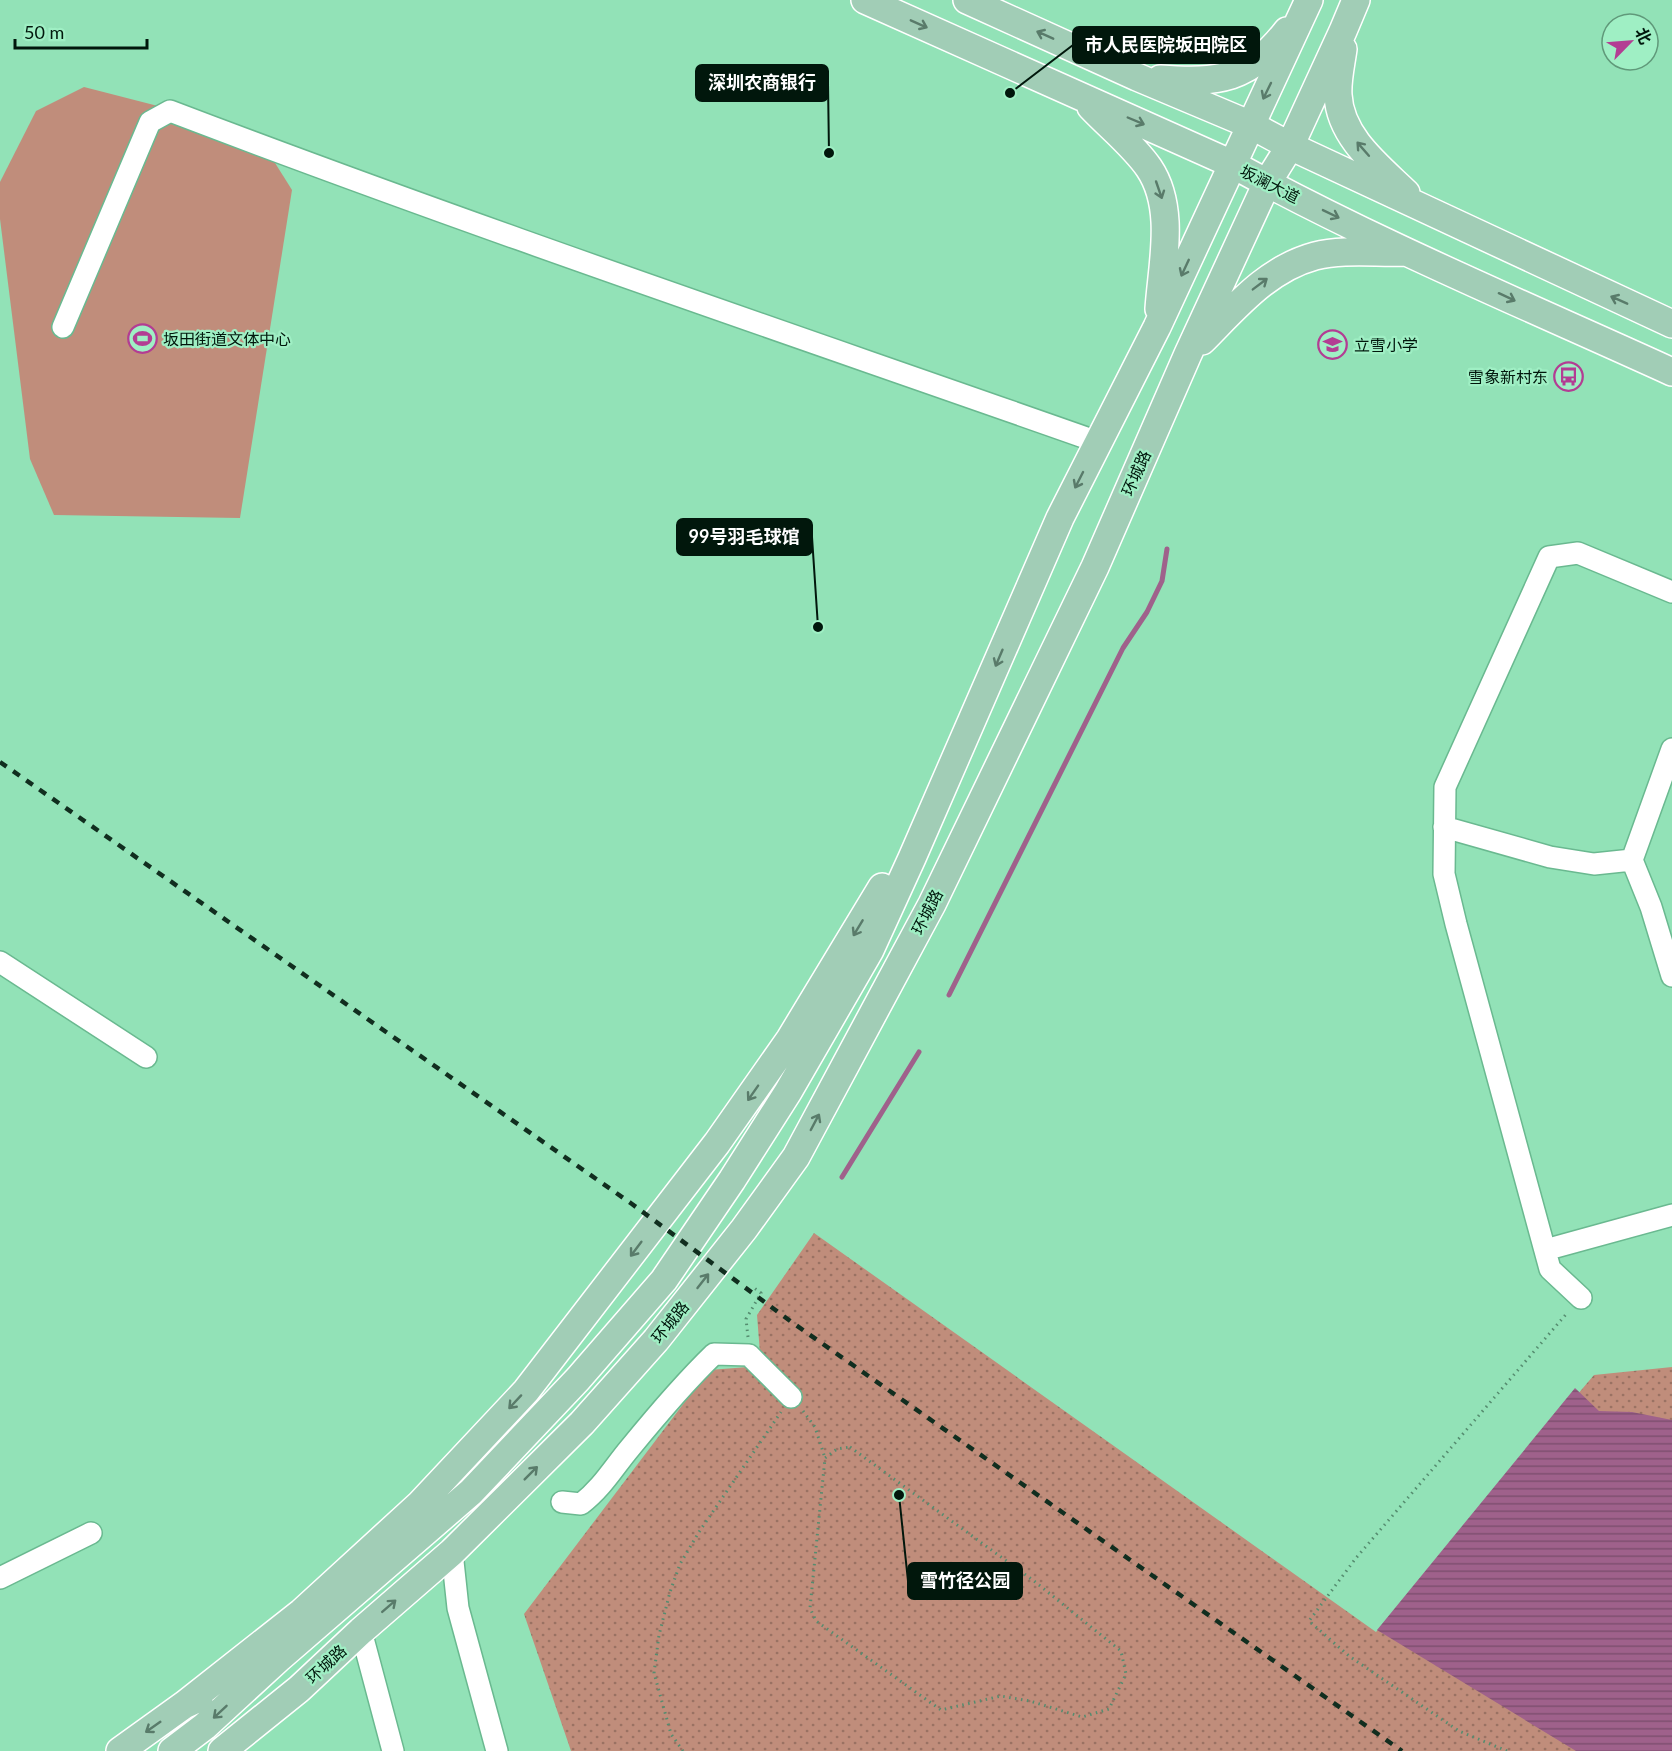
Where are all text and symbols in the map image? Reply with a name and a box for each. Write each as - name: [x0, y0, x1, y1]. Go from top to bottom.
- scale bar: [15, 12, 147, 50]
- north arrow: [1600, 12, 1660, 72]
- one-way arrow: [909, 19, 927, 30]
- text: 50 m: [24, 21, 64, 43]
- text: 北: [1632, 24, 1656, 47]
- callout: 市人民医院坂田院区: [1073, 27, 1259, 63]
- one-way arrow: [1037, 29, 1055, 41]
- text: 市人民医院坂田院区: [1085, 33, 1247, 55]
- callout: 深圳农商银行: [696, 65, 828, 101]
- text: 深圳农商银行: [708, 71, 816, 93]
- one-way arrow: [1261, 82, 1273, 100]
- one-way arrow: [1126, 116, 1144, 127]
- one-way arrow: [1356, 142, 1370, 157]
- street label: 坂澜大道: [1237, 161, 1303, 207]
- one-way arrow: [1154, 180, 1165, 199]
- one-way arrow: [1321, 209, 1339, 220]
- one-way arrow: [1178, 258, 1190, 276]
- one-way arrow: [1252, 278, 1268, 291]
- one-way arrow: [1497, 292, 1516, 303]
- one-way arrow: [1610, 294, 1628, 305]
- sports icon: 坂田街道文体中心: [126, 323, 158, 355]
- place label: 坂田街道文体中心: [163, 329, 291, 348]
- school or university icon: 立雪小学: [1317, 329, 1349, 361]
- place label: 立雪小学: [1354, 335, 1418, 354]
- bus stop icon: 雪象新村东: [1553, 361, 1585, 393]
- place label: 雪象新村东: [1468, 367, 1548, 386]
- street label: 环城路: [1117, 447, 1154, 499]
- one-way arrow: [1073, 471, 1085, 488]
- callout: 99号羽毛球馆: [677, 519, 812, 555]
- text: 99号羽毛球馆: [689, 525, 799, 547]
- one-way arrow: [993, 648, 1004, 666]
- street label: 环城路: [907, 886, 946, 937]
- one-way arrow: [851, 919, 863, 936]
- one-way arrow: [747, 1084, 759, 1100]
- one-way arrow: [810, 1113, 821, 1131]
- one-way arrow: [630, 1240, 643, 1256]
- one-way arrow: [696, 1273, 709, 1289]
- street label: 环城路: [647, 1297, 692, 1346]
- one-way arrow: [508, 1394, 522, 1409]
- one-way arrow: [524, 1466, 539, 1481]
- callout: 雪竹径公园: [908, 1563, 1022, 1599]
- text: 雪竹径公园: [920, 1569, 1010, 1591]
- one-way arrow: [381, 1600, 397, 1613]
- street label: 环城路: [302, 1640, 350, 1687]
- one-way arrow: [212, 1705, 227, 1720]
- one-way arrow: [146, 1721, 162, 1733]

